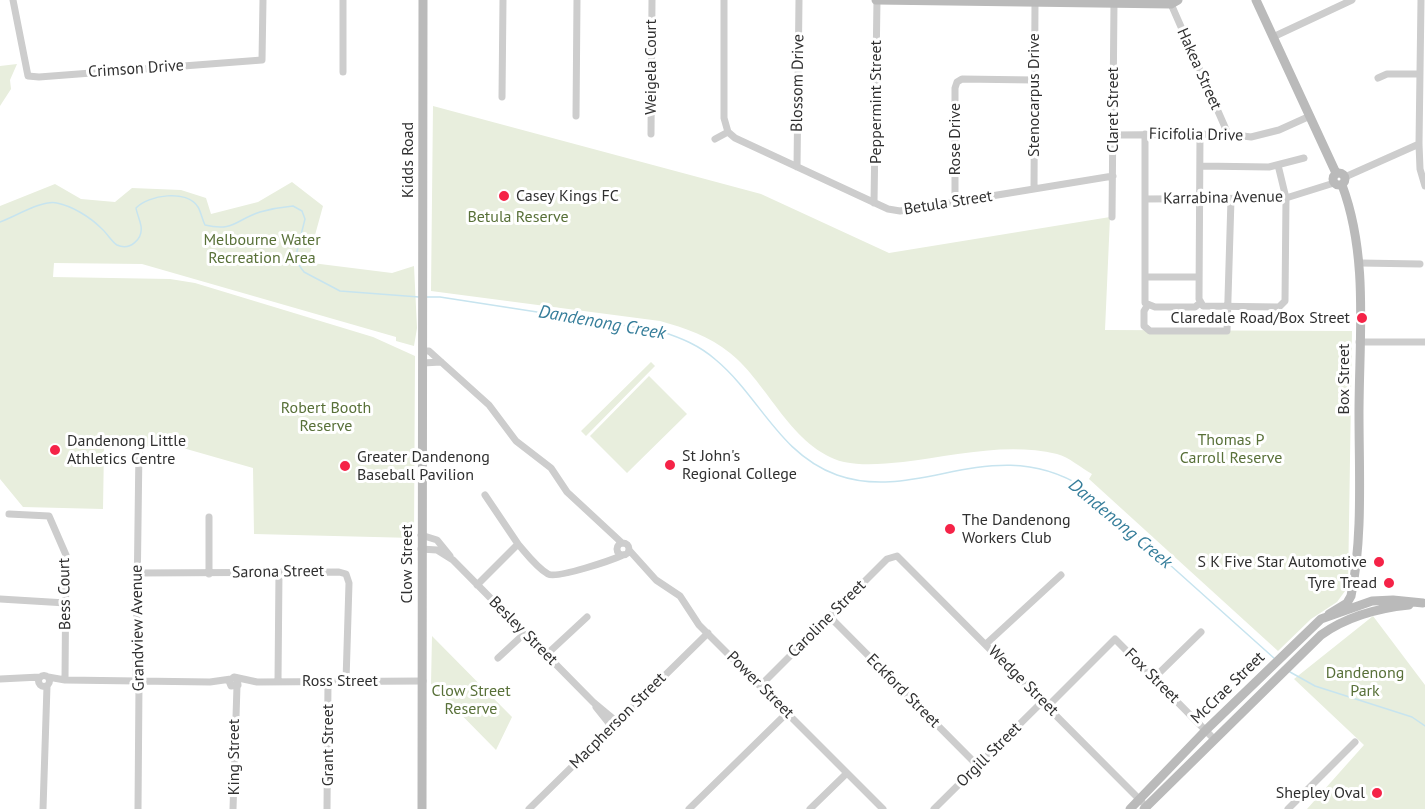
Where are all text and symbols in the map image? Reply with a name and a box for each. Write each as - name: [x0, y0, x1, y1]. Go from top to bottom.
- street label: Weigela Court: [641, 19, 661, 115]
- street label: Hakea Street: [1172, 25, 1226, 113]
- street label: Stenocarpus Drive: [1024, 33, 1044, 157]
- street label: Blossom Drive: [788, 34, 808, 132]
- street label: Peppermint Street: [866, 40, 886, 164]
- street label: Crimson Drive: [88, 56, 184, 82]
- street label: Claret Street: [1103, 67, 1123, 153]
- street label: Rose Drive: [945, 103, 965, 175]
- street label: Kidds Road: [398, 122, 418, 198]
- street label: Ficifolia Drive: [1149, 125, 1243, 145]
- place label: Casey Kings FC: [516, 186, 619, 206]
- street label: Betula Street: [902, 187, 994, 219]
- street label: Karrabina Avenue: [1163, 187, 1283, 209]
- marker: Casey Kings FC: [497, 189, 511, 203]
- park label: Betula Reserve: [467, 207, 569, 227]
- park label: Melbourne Water Recreation Area: [203, 230, 321, 268]
- water label: Dandenong Creek: [537, 301, 667, 345]
- place label: Claredale Road/Box Street: [1171, 308, 1350, 328]
- marker: Claredale Road/Box Street: [1355, 311, 1369, 325]
- street label: Box Street: [1334, 344, 1354, 414]
- park label: Robert Booth Reserve: [281, 398, 371, 436]
- park label: Thomas P Carroll Reserve: [1180, 430, 1282, 468]
- place label: Dandenong Little Athletics Centre: [67, 431, 186, 469]
- marker: Dandenong Little Athletics Centre: [48, 443, 62, 457]
- place label: St John's Regional College: [682, 446, 797, 484]
- place label: Greater Dandenong Baseball Pavilion: [357, 447, 490, 485]
- marker: St John's Regional College: [663, 458, 677, 472]
- marker: Greater Dandenong Baseball Pavilion: [338, 459, 352, 473]
- water label: Dandenong Creek: [1064, 474, 1176, 574]
- place label: The Dandenong Workers Club: [962, 510, 1071, 548]
- marker: The Dandenong Workers Club: [943, 522, 957, 536]
- street label: Clow Street: [397, 524, 417, 604]
- place label: S K Five Star Automotive: [1197, 552, 1367, 572]
- marker: S K Five Star Automotive: [1372, 555, 1386, 569]
- street label: Bess Court: [55, 558, 75, 630]
- street label: Sarona Street: [232, 562, 324, 582]
- street label: Grandview Avenue: [127, 565, 149, 691]
- place label: Tyre Tread: [1308, 573, 1377, 593]
- street label: Caroline Street: [784, 576, 870, 662]
- marker: Tyre Tread: [1382, 576, 1396, 590]
- street label: Besley Street: [485, 593, 561, 669]
- street label: Wedge Street: [984, 642, 1062, 720]
- street label: Fox Street: [1121, 645, 1183, 707]
- street label: Power Street: [722, 647, 798, 723]
- street label: McCrae Street: [1187, 648, 1269, 728]
- street label: Eckford Street: [862, 650, 944, 732]
- park label: Dandenong Park: [1326, 663, 1404, 701]
- street label: Macpherson Street: [566, 669, 670, 773]
- street label: Ross Street: [302, 671, 378, 691]
- park label: Clow Street Reserve: [431, 681, 511, 719]
- street label: Grant Street: [318, 704, 338, 786]
- street label: King Street: [224, 719, 244, 795]
- street label: Orgill Street: [953, 719, 1025, 791]
- place label: Shepley Oval: [1276, 783, 1365, 803]
- marker: Shepley Oval: [1370, 786, 1384, 800]

